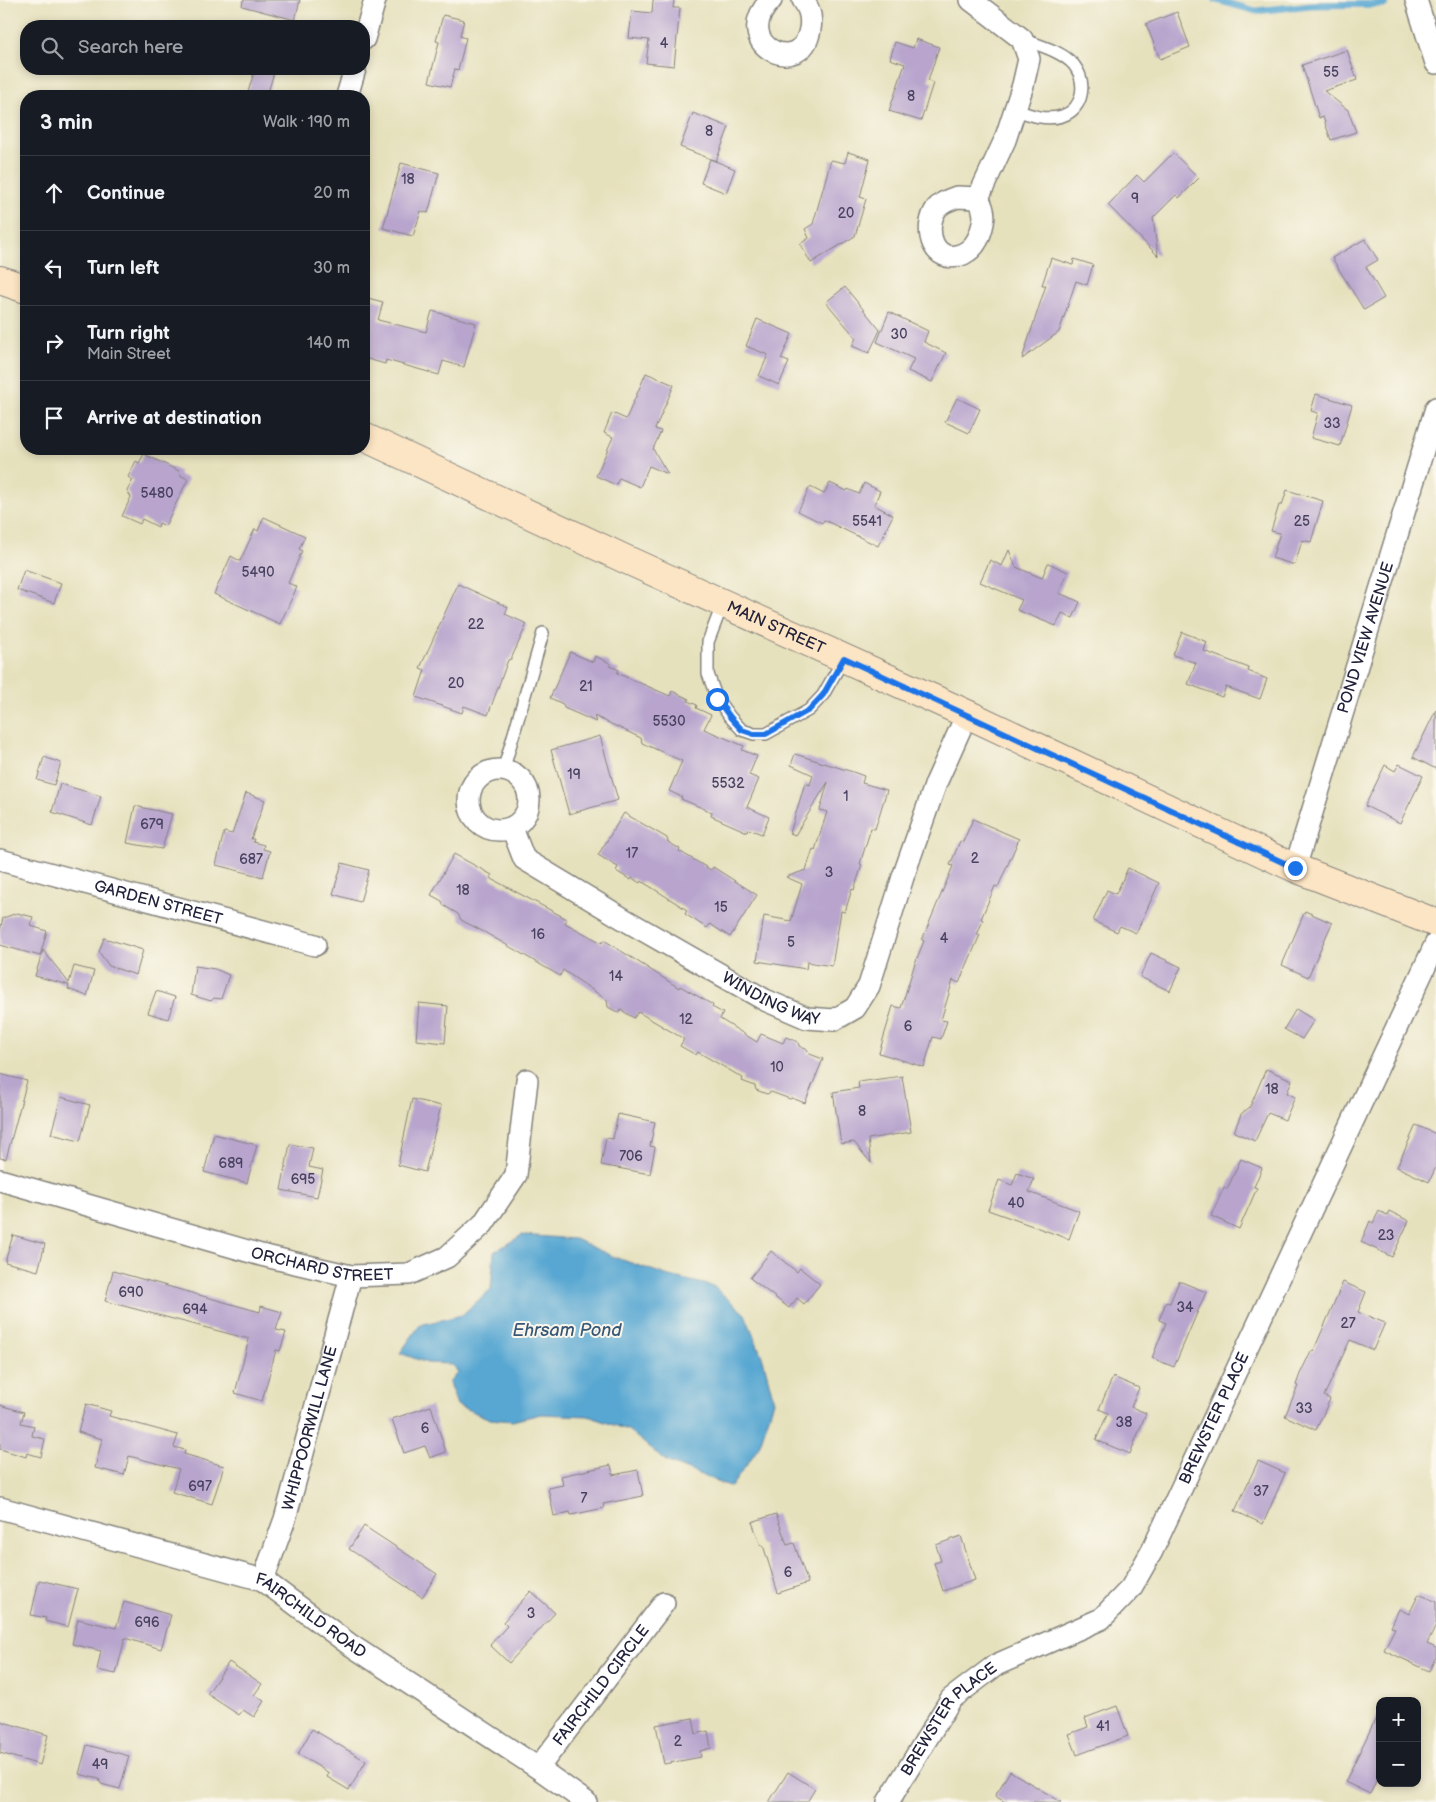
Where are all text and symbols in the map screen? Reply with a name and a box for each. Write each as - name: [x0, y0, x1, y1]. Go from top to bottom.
- search box: [20, 20, 370, 75]
- icon: search: [38, 34, 66, 62]
- house number: 4: [660, 35, 669, 52]
- text: Search here: [78, 36, 183, 59]
- house number: 55: [1323, 64, 1339, 81]
- house number: 8: [907, 88, 915, 105]
- text: 3 min: [40, 110, 93, 135]
- text: Walk · 190 m: [263, 113, 350, 132]
- house number: 8: [705, 123, 713, 140]
- house number: 18: [401, 171, 415, 188]
- icon: ahead: [40, 179, 68, 207]
- text: Continue: [87, 182, 165, 205]
- text: 20 m: [314, 184, 350, 203]
- house number: 9: [1131, 190, 1139, 207]
- house number: 20: [838, 205, 854, 222]
- icon: left: [40, 254, 68, 282]
- text: Turn left: [87, 257, 159, 280]
- text: 30 m: [313, 259, 350, 278]
- text: Turn right: [87, 322, 170, 345]
- house number: 30: [891, 326, 907, 343]
- icon: right: [40, 329, 68, 357]
- text: 140 m: [307, 334, 350, 353]
- text: Main Street: [87, 345, 171, 364]
- icon: arrive: [40, 404, 68, 432]
- text: Arrive at destination: [87, 407, 262, 430]
- house number: 33: [1323, 415, 1341, 432]
- house number: 5480: [141, 485, 173, 502]
- house number: 5541: [852, 513, 882, 530]
- house number: 25: [1294, 513, 1310, 530]
- street label: POND VIEW AVENUE: [1333, 560, 1398, 716]
- house number: 5490: [242, 564, 274, 581]
- street label: MAIN STREET: [724, 597, 829, 658]
- house number: 22: [468, 616, 485, 633]
- house number: 20: [448, 675, 464, 692]
- house number: 21: [579, 678, 593, 695]
- route start: [706, 688, 729, 711]
- house number: 5530: [653, 713, 685, 730]
- house number: 19: [567, 766, 581, 783]
- house number: 5532: [712, 775, 745, 792]
- house number: 1: [843, 788, 849, 805]
- house number: 679: [140, 816, 164, 833]
- house number: 17: [626, 845, 638, 862]
- house number: 2: [971, 850, 980, 867]
- house number: 687: [239, 851, 263, 868]
- route end: [1284, 857, 1307, 880]
- house number: 3: [825, 864, 833, 881]
- street label: GARDEN STREET: [92, 876, 225, 929]
- house number: 18: [456, 882, 470, 899]
- house number: 15: [714, 899, 728, 916]
- house number: 16: [531, 926, 545, 943]
- house number: 4: [940, 930, 949, 947]
- house number: 5: [787, 934, 795, 951]
- house number: 14: [609, 968, 623, 985]
- street label: WINDING WAY: [719, 968, 822, 1029]
- house number: 12: [679, 1011, 694, 1028]
- house number: 6: [904, 1018, 913, 1035]
- house number: 10: [770, 1059, 784, 1076]
- house number: 18: [1265, 1081, 1279, 1098]
- house number: 8: [858, 1103, 866, 1120]
- house number: 706: [619, 1148, 643, 1165]
- house number: 689: [219, 1155, 243, 1172]
- house number: 695: [291, 1171, 315, 1188]
- house number: 40: [1008, 1195, 1024, 1212]
- house number: 23: [1378, 1227, 1394, 1244]
- street label: ORCHARD STREET: [249, 1243, 394, 1285]
- house number: 690: [119, 1284, 143, 1301]
- house number: 34: [1176, 1299, 1194, 1316]
- house number: 694: [182, 1301, 208, 1318]
- house number: 27: [1340, 1315, 1356, 1332]
- water label: Ehrsam Pond: [512, 1320, 622, 1341]
- street label: WHIPPOORWILL LANE: [278, 1344, 341, 1513]
- street label: BREWSTER PLACE: [1175, 1349, 1253, 1487]
- house number: 33: [1295, 1400, 1313, 1417]
- house number: 38: [1116, 1414, 1132, 1431]
- house number: 6: [421, 1420, 430, 1437]
- house number: 697: [188, 1478, 212, 1495]
- house number: 37: [1253, 1483, 1269, 1500]
- house number: 7: [581, 1490, 588, 1507]
- house number: 6: [784, 1564, 793, 1581]
- street label: FAIRCHILD ROAD: [254, 1569, 370, 1662]
- house number: 3: [527, 1605, 535, 1622]
- house number: 696: [134, 1614, 160, 1631]
- street label: FAIRCHILD CIRCLE: [549, 1621, 653, 1750]
- street label: BREWSTER PLACE: [897, 1658, 1001, 1779]
- map controls: [1376, 1697, 1421, 1787]
- button: +: [1376, 1697, 1421, 1742]
- house number: 41: [1096, 1718, 1110, 1735]
- house number: 2: [674, 1733, 683, 1750]
- button: −: [1376, 1742, 1421, 1787]
- house number: 49: [92, 1756, 108, 1773]

